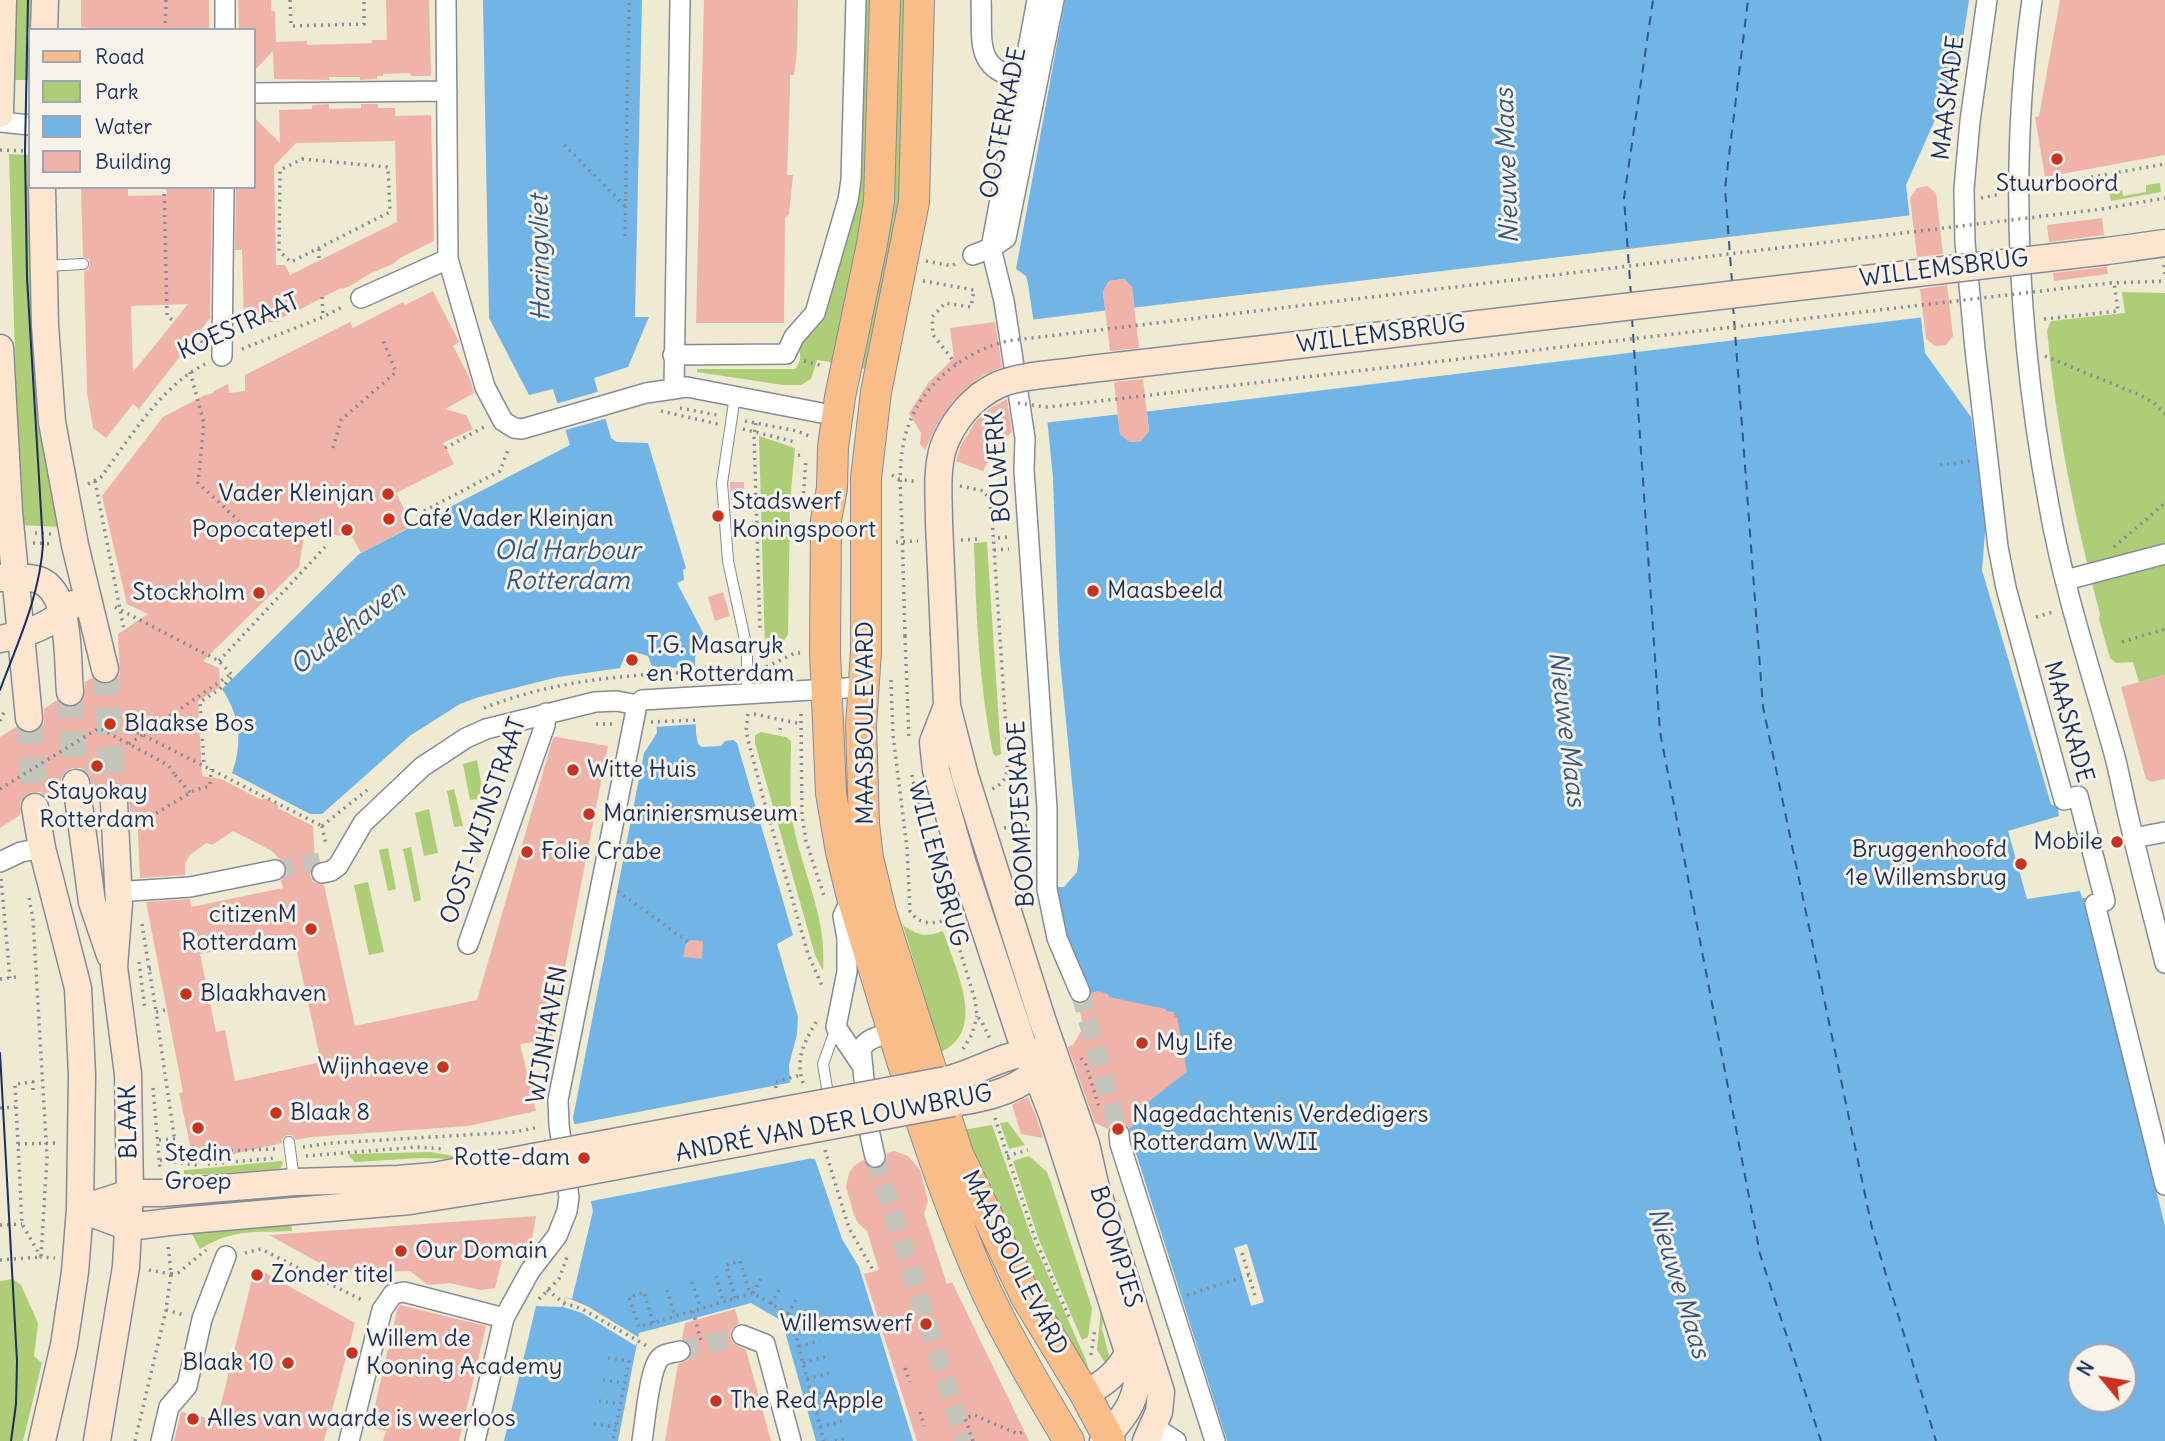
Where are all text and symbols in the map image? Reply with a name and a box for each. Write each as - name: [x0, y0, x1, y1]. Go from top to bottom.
- legend: [28, 28, 256, 189]
- street label: MAASKADE: [1927, 34, 1971, 162]
- text: Road: [95, 43, 144, 70]
- street label: OOSTERKADE: [975, 45, 1033, 201]
- text: Park: [95, 78, 138, 105]
- water label: Nieuwe Maas: [1490, 88, 1526, 244]
- text: Water: [95, 113, 152, 140]
- text: Building: [95, 148, 171, 175]
- marker: Stuurboord: [2049, 151, 2065, 167]
- place label: Stuurboord: [1996, 170, 2118, 198]
- water label: Haringvliet: [524, 194, 558, 322]
- street label: WILLEMSBRUG: [1858, 244, 2030, 294]
- street label: KOESTRAAT: [174, 287, 304, 367]
- street label: WILLEMSBRUG: [1295, 310, 1467, 360]
- street label: BOLWERK: [981, 410, 1017, 524]
- place label: Vader Kleinjan: [219, 480, 374, 508]
- marker: Vader Kleinjan: [380, 486, 396, 502]
- place label: Stadswerf Koningspoort: [732, 488, 876, 544]
- place label: Café Vader Kleinjan: [403, 505, 614, 533]
- marker: Stadswerf Koningspoort: [710, 508, 726, 524]
- marker: Café Vader Kleinjan: [381, 511, 397, 527]
- place label: Popocatepetl: [192, 516, 333, 544]
- marker: Popocatepetl: [339, 522, 355, 538]
- water label: Old Harbour Rotterdam: [494, 536, 640, 598]
- water label: Oudehaven: [284, 576, 412, 682]
- place label: Maasbeeld: [1107, 577, 1223, 605]
- place label: Stockholm: [132, 579, 245, 607]
- marker: Maasbeeld: [1085, 583, 1101, 599]
- marker: Stockholm: [251, 585, 267, 601]
- street label: MAASBOULEVARD: [852, 621, 880, 825]
- place label: T.G. Masaryk en Rotterdam: [646, 632, 794, 688]
- water label: Nieuwe Maas: [1541, 650, 1591, 808]
- marker: T.G. Masaryk en Rotterdam: [624, 652, 640, 668]
- street label: MAASKADE: [2037, 658, 2099, 786]
- place label: Blaakse Bos: [124, 710, 254, 738]
- street label: OOST-WIJNSTRAAT: [435, 714, 533, 928]
- marker: Blaakse Bos: [102, 716, 118, 732]
- street label: BOOMPJESKADE: [1003, 720, 1041, 908]
- place label: Witte Huis: [587, 756, 696, 784]
- marker: Stayokay Rotterdam: [89, 758, 105, 774]
- marker: Witte Huis: [565, 762, 581, 778]
- place label: Stayokay Rotterdam: [39, 778, 155, 834]
- street label: WILLEMSBRUG: [901, 778, 973, 950]
- place label: Mariniersmuseum: [603, 800, 798, 828]
- marker: Mariniersmuseum: [581, 806, 597, 822]
- place label: Mobile: [2033, 828, 2103, 856]
- marker: Mobile: [2109, 834, 2125, 850]
- place label: Bruggenhoofd 1e Willemsbrug: [1846, 836, 2007, 892]
- place label: Folie Crabe: [541, 838, 661, 866]
- marker: Folie Crabe: [519, 844, 535, 860]
- marker: Bruggenhoofd 1e Willemsbrug: [2013, 856, 2029, 872]
- place label: citizenM Rotterdam: [181, 901, 297, 957]
- marker: citizenM Rotterdam: [303, 921, 319, 937]
- street label: WIJNHAVEN: [522, 964, 574, 1106]
- place label: Blaakhaven: [200, 980, 327, 1008]
- marker: Blaakhaven: [178, 986, 194, 1002]
- place label: My Life: [1156, 1029, 1233, 1057]
- marker: My Life: [1134, 1035, 1150, 1051]
- place label: Wijnhaeve: [318, 1053, 429, 1081]
- marker: Wijnhaeve: [435, 1059, 451, 1075]
- street label: ANDRÉ VAN DER LOUWBRUG: [673, 1079, 995, 1169]
- street label: BLAAK: [114, 1085, 144, 1159]
- place label: Blaak 8: [290, 1099, 370, 1127]
- place label: Nagedachtenis Verdedigers Rotterdam WWII: [1132, 1101, 1429, 1157]
- marker: Blaak 8: [268, 1105, 284, 1121]
- marker: Stedin Groep: [190, 1120, 206, 1136]
- marker: Nagedachtenis Verdedigers Rotterdam WWII: [1110, 1121, 1126, 1137]
- place label: Stedin Groep: [164, 1140, 232, 1196]
- place label: Rotte-dam: [454, 1144, 570, 1172]
- marker: Rotte-dam: [576, 1150, 592, 1166]
- street label: MAASBOULEVARD: [955, 1166, 1073, 1360]
- street label: BOOMPJES: [1083, 1183, 1147, 1311]
- water label: Nieuwe Maas: [1640, 1204, 1716, 1362]
- place label: Our Domain: [415, 1237, 548, 1265]
- marker: Our Domain: [393, 1243, 409, 1259]
- place label: Zonder titel: [271, 1261, 393, 1289]
- marker: Zonder titel: [249, 1267, 265, 1283]
- place label: Willemswerf: [780, 1310, 912, 1338]
- marker: Willemswerf: [918, 1316, 934, 1332]
- place label: Willem de Kooning Academy: [366, 1325, 562, 1381]
- north arrow: [2067, 1343, 2137, 1413]
- marker: Willem de Kooning Academy: [344, 1345, 360, 1361]
- place label: Blaak 10: [182, 1349, 274, 1377]
- marker: Blaak 10: [280, 1355, 296, 1371]
- text: N: [2072, 1357, 2099, 1380]
- place label: The Red Apple: [730, 1387, 884, 1415]
- marker: The Red Apple: [708, 1393, 724, 1409]
- place label: Alles van waarde is weerloos: [207, 1405, 516, 1433]
- marker: Alles van waarde is weerloos: [185, 1411, 201, 1427]

